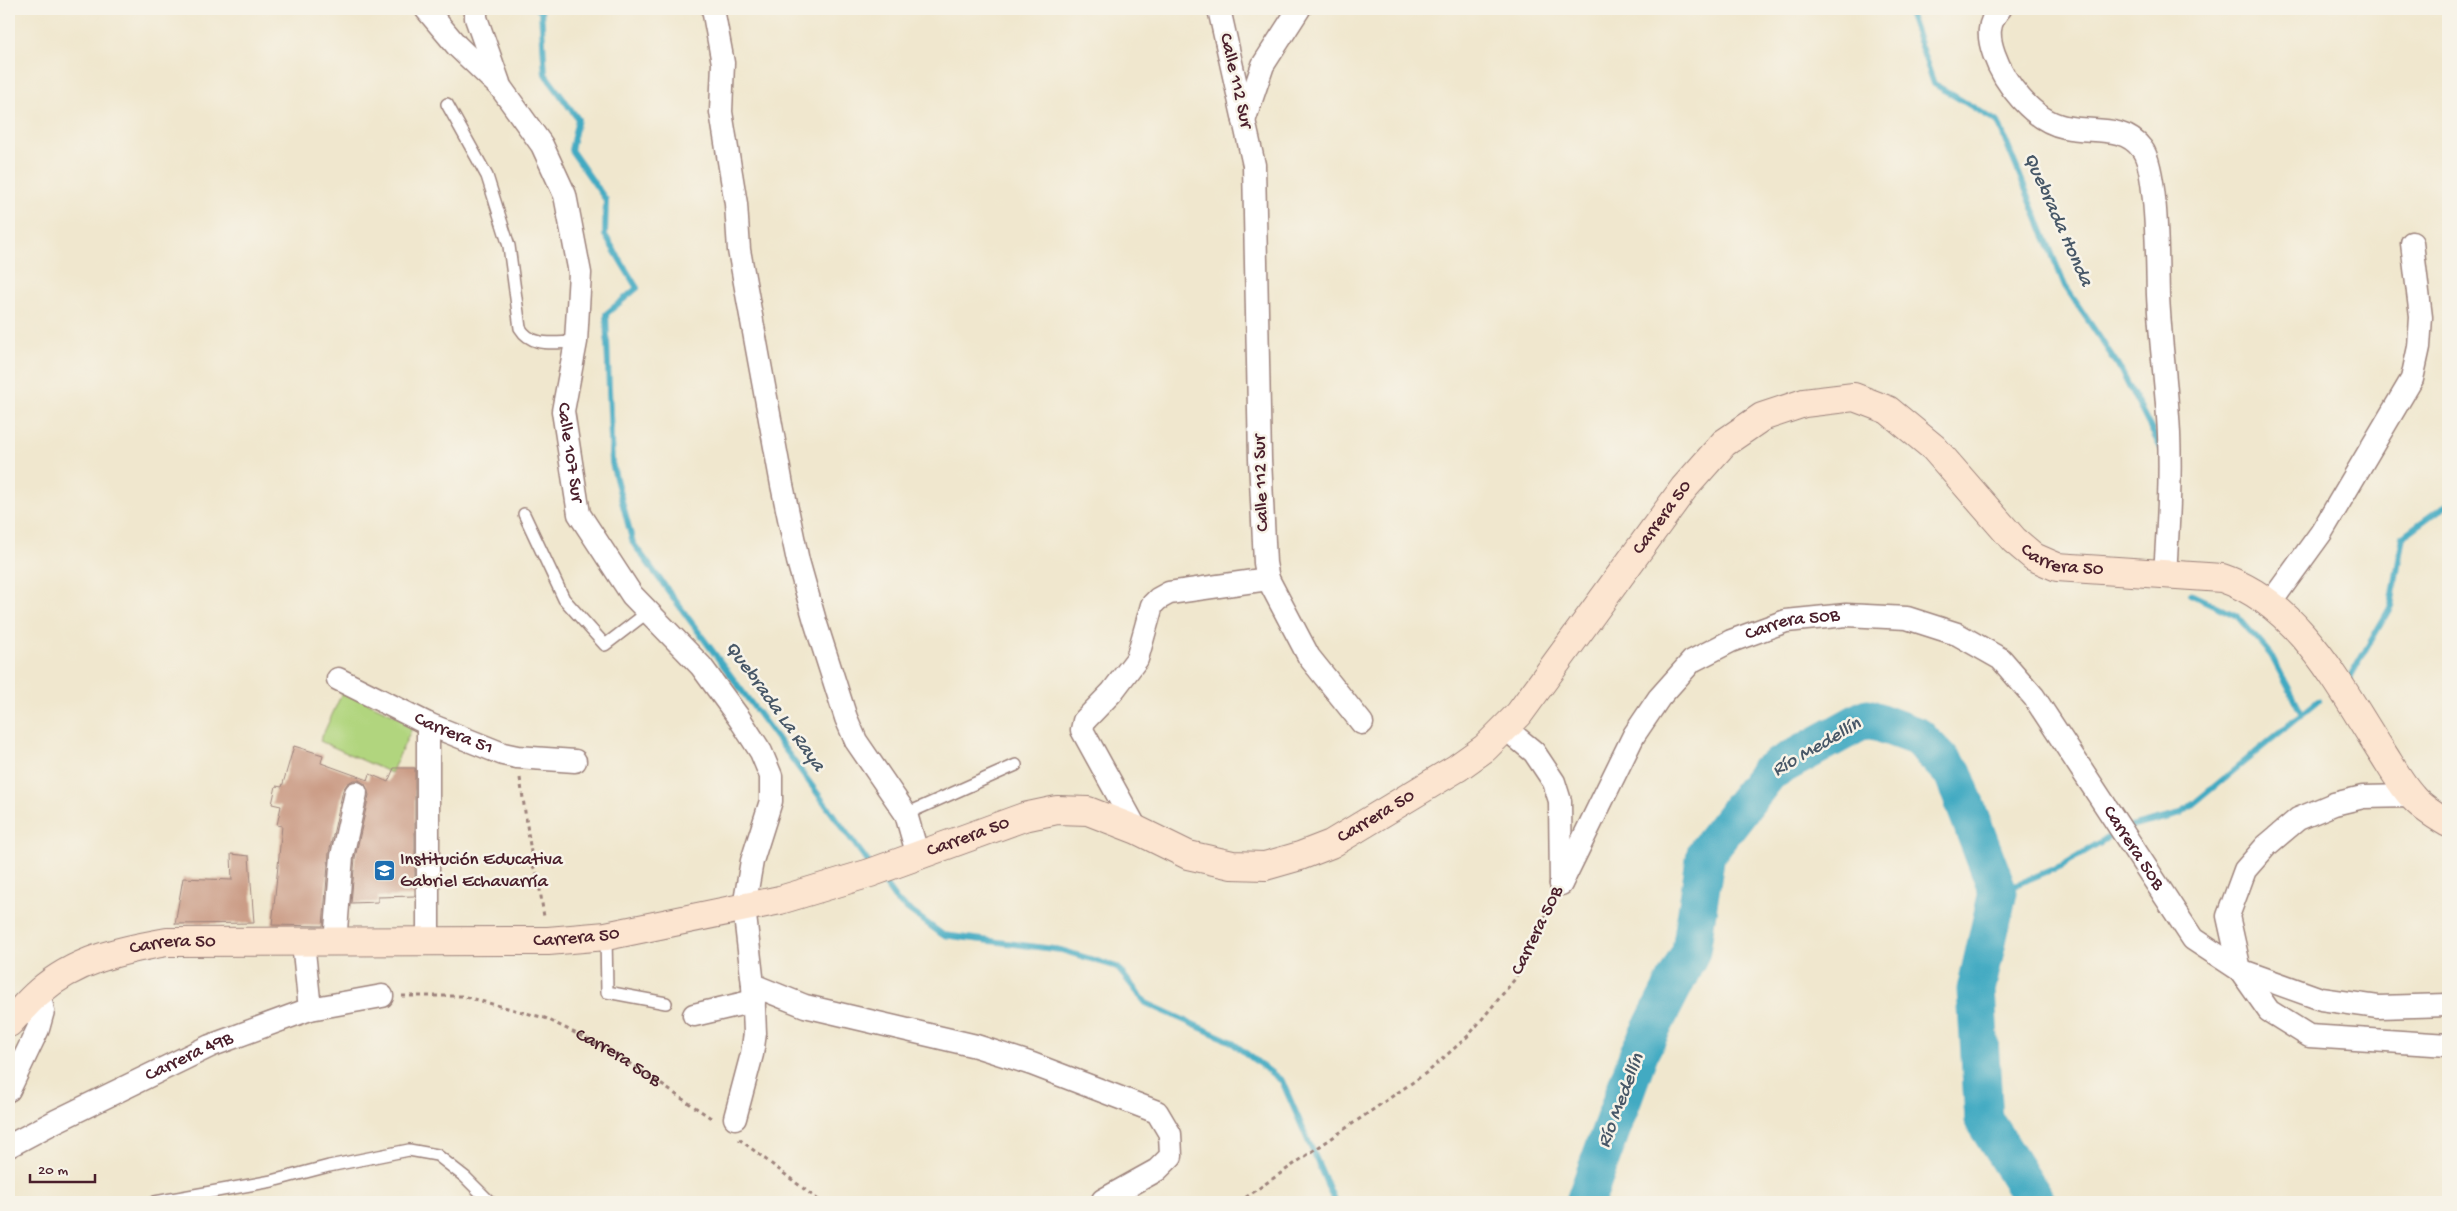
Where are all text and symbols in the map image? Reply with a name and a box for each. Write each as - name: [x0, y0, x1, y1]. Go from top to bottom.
- street label: Calle 112 Sur: [1213, 31, 1258, 133]
- water label: Quebrada Honda: [2017, 150, 2097, 292]
- street label: Calle 107 Sur: [551, 400, 589, 506]
- street label: Calle 112 Sur: [1249, 432, 1275, 532]
- street label: Carrera 50: [1628, 475, 1697, 559]
- street label: Carrera 50: [2015, 539, 2105, 582]
- street label: Carrera 50B: [1742, 604, 1842, 646]
- water label: Quebrada La Raya: [719, 637, 830, 778]
- street label: Carrera 51: [410, 707, 497, 760]
- water label: Río Medellín: [1768, 713, 1866, 783]
- street label: Carrera 50: [1333, 784, 1420, 849]
- street label: Carrera 50B: [2097, 801, 2170, 896]
- street label: Carrera 50: [924, 812, 1013, 863]
- place label: Institución Educativa Gabriel Echavarría: [400, 849, 564, 894]
- school or university icon: Institución Educativa Gabriel Echavarría: [372, 859, 396, 883]
- street label: Carrera 50B: [1507, 881, 1570, 979]
- street label: Carrera 50: [533, 922, 622, 953]
- street label: Carrera 50: [127, 930, 216, 961]
- street label: Carrera 50B: [571, 1023, 666, 1093]
- street label: Carrera 49B: [141, 1027, 237, 1087]
- water label: Río Medellín: [1594, 1050, 1651, 1151]
- scale bar: [30, 1151, 95, 1183]
- text: 20 m: [38, 1162, 68, 1180]

